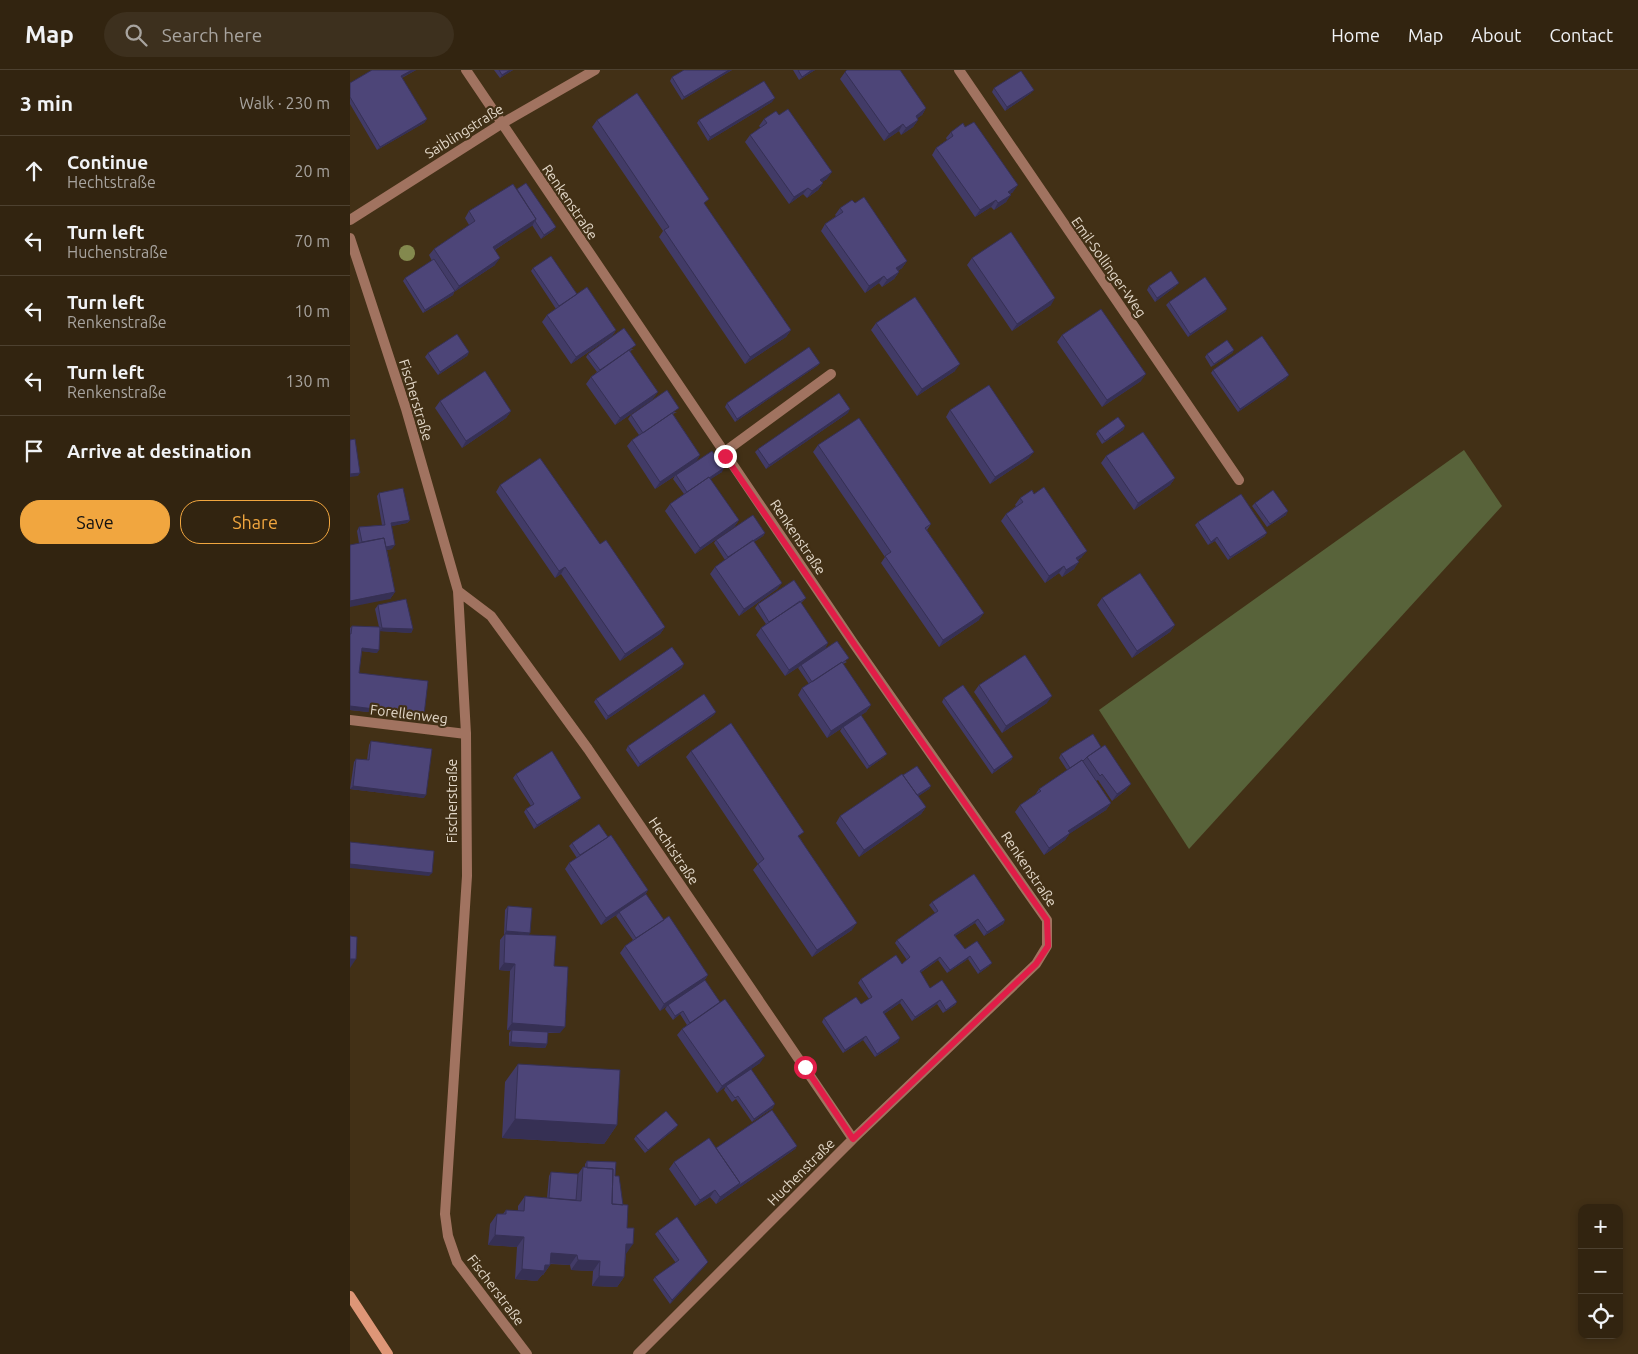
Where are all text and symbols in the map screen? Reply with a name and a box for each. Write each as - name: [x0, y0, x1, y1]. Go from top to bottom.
- search box: [104, 12, 454, 57]
- text: Map: [25, 21, 74, 48]
- icon: search: [122, 21, 150, 49]
- text: Search here: [162, 24, 262, 46]
- text: Home: [1331, 25, 1380, 45]
- text: Map: [1408, 25, 1443, 45]
- text: About: [1471, 25, 1521, 45]
- text: Contact: [1549, 25, 1613, 45]
- text: 3 min: [20, 91, 73, 115]
- text: Walk · 230 m: [239, 94, 330, 112]
- street label: Saiblingstraße: [422, 101, 506, 161]
- text: Continue: [67, 151, 148, 173]
- icon: ahead: [20, 157, 48, 185]
- street label: Renkenstraße: [539, 161, 601, 243]
- text: 20 m: [294, 162, 330, 180]
- text: Hechtstraße: [67, 173, 156, 191]
- street label: Emil-Sollinger-Weg: [1068, 214, 1150, 320]
- text: Turn left: [67, 221, 145, 243]
- icon: left: [20, 227, 48, 255]
- text: 70 m: [294, 232, 330, 250]
- text: Huchenstraße: [67, 243, 168, 261]
- text: Turn left: [67, 291, 145, 313]
- icon: left: [20, 297, 48, 325]
- text: 10 m: [294, 302, 330, 320]
- text: Renkenstraße: [67, 313, 167, 331]
- street label: Fischerstraße: [396, 357, 436, 443]
- text: Turn left: [67, 361, 145, 383]
- icon: left: [20, 367, 48, 395]
- text: 130 m: [285, 372, 330, 390]
- text: Renkenstraße: [67, 383, 167, 401]
- icon: arrive: [20, 437, 48, 465]
- text: Arrive at destination: [67, 440, 252, 462]
- route end: [714, 445, 737, 468]
- street label: Renkenstraße: [767, 496, 829, 578]
- button: Save: [20, 500, 170, 544]
- button: Share: [180, 500, 330, 544]
- street label: Forellenweg: [369, 701, 449, 727]
- street label: Fischerstraße: [444, 759, 460, 843]
- street label: Hechtstraße: [646, 814, 702, 888]
- street label: Renkenstraße: [998, 828, 1060, 910]
- route start: [794, 1056, 817, 1079]
- street label: Huchenstraße: [764, 1135, 838, 1209]
- map controls: [1578, 1204, 1623, 1339]
- button: +: [1578, 1204, 1623, 1249]
- button: −: [1578, 1249, 1623, 1294]
- street label: Fischerstraße: [464, 1251, 528, 1329]
- button: locate: [1578, 1294, 1623, 1339]

